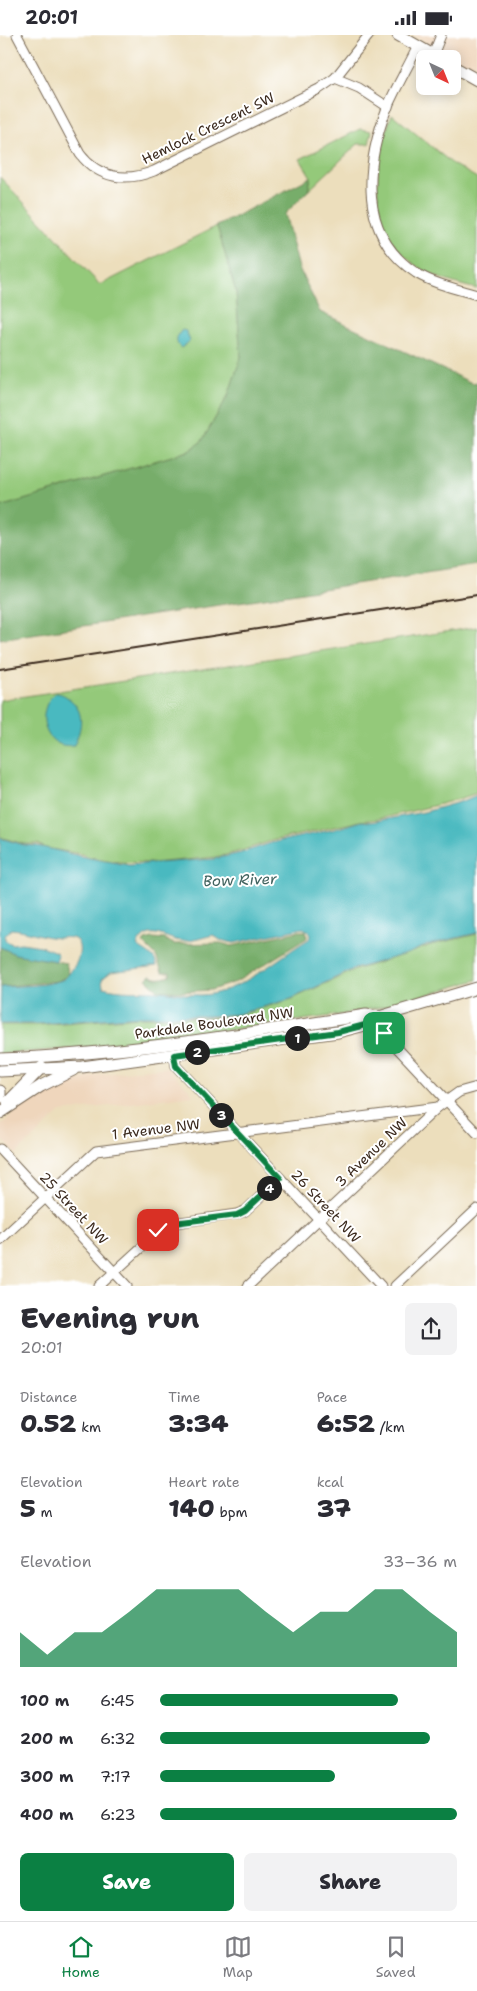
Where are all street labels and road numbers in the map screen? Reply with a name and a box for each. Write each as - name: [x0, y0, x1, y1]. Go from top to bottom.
- street label: Hemlock Crescent SW: [139, 88, 277, 168]
- street label: Parkdale Boulevard NW: [133, 1003, 295, 1043]
- street label: 3 Avenue NW: [331, 1113, 411, 1191]
- street label: 1 Avenue NW: [111, 1115, 201, 1143]
- street label: 26 Street NW: [287, 1166, 365, 1246]
- street label: 25 Street NW: [36, 1168, 112, 1248]

